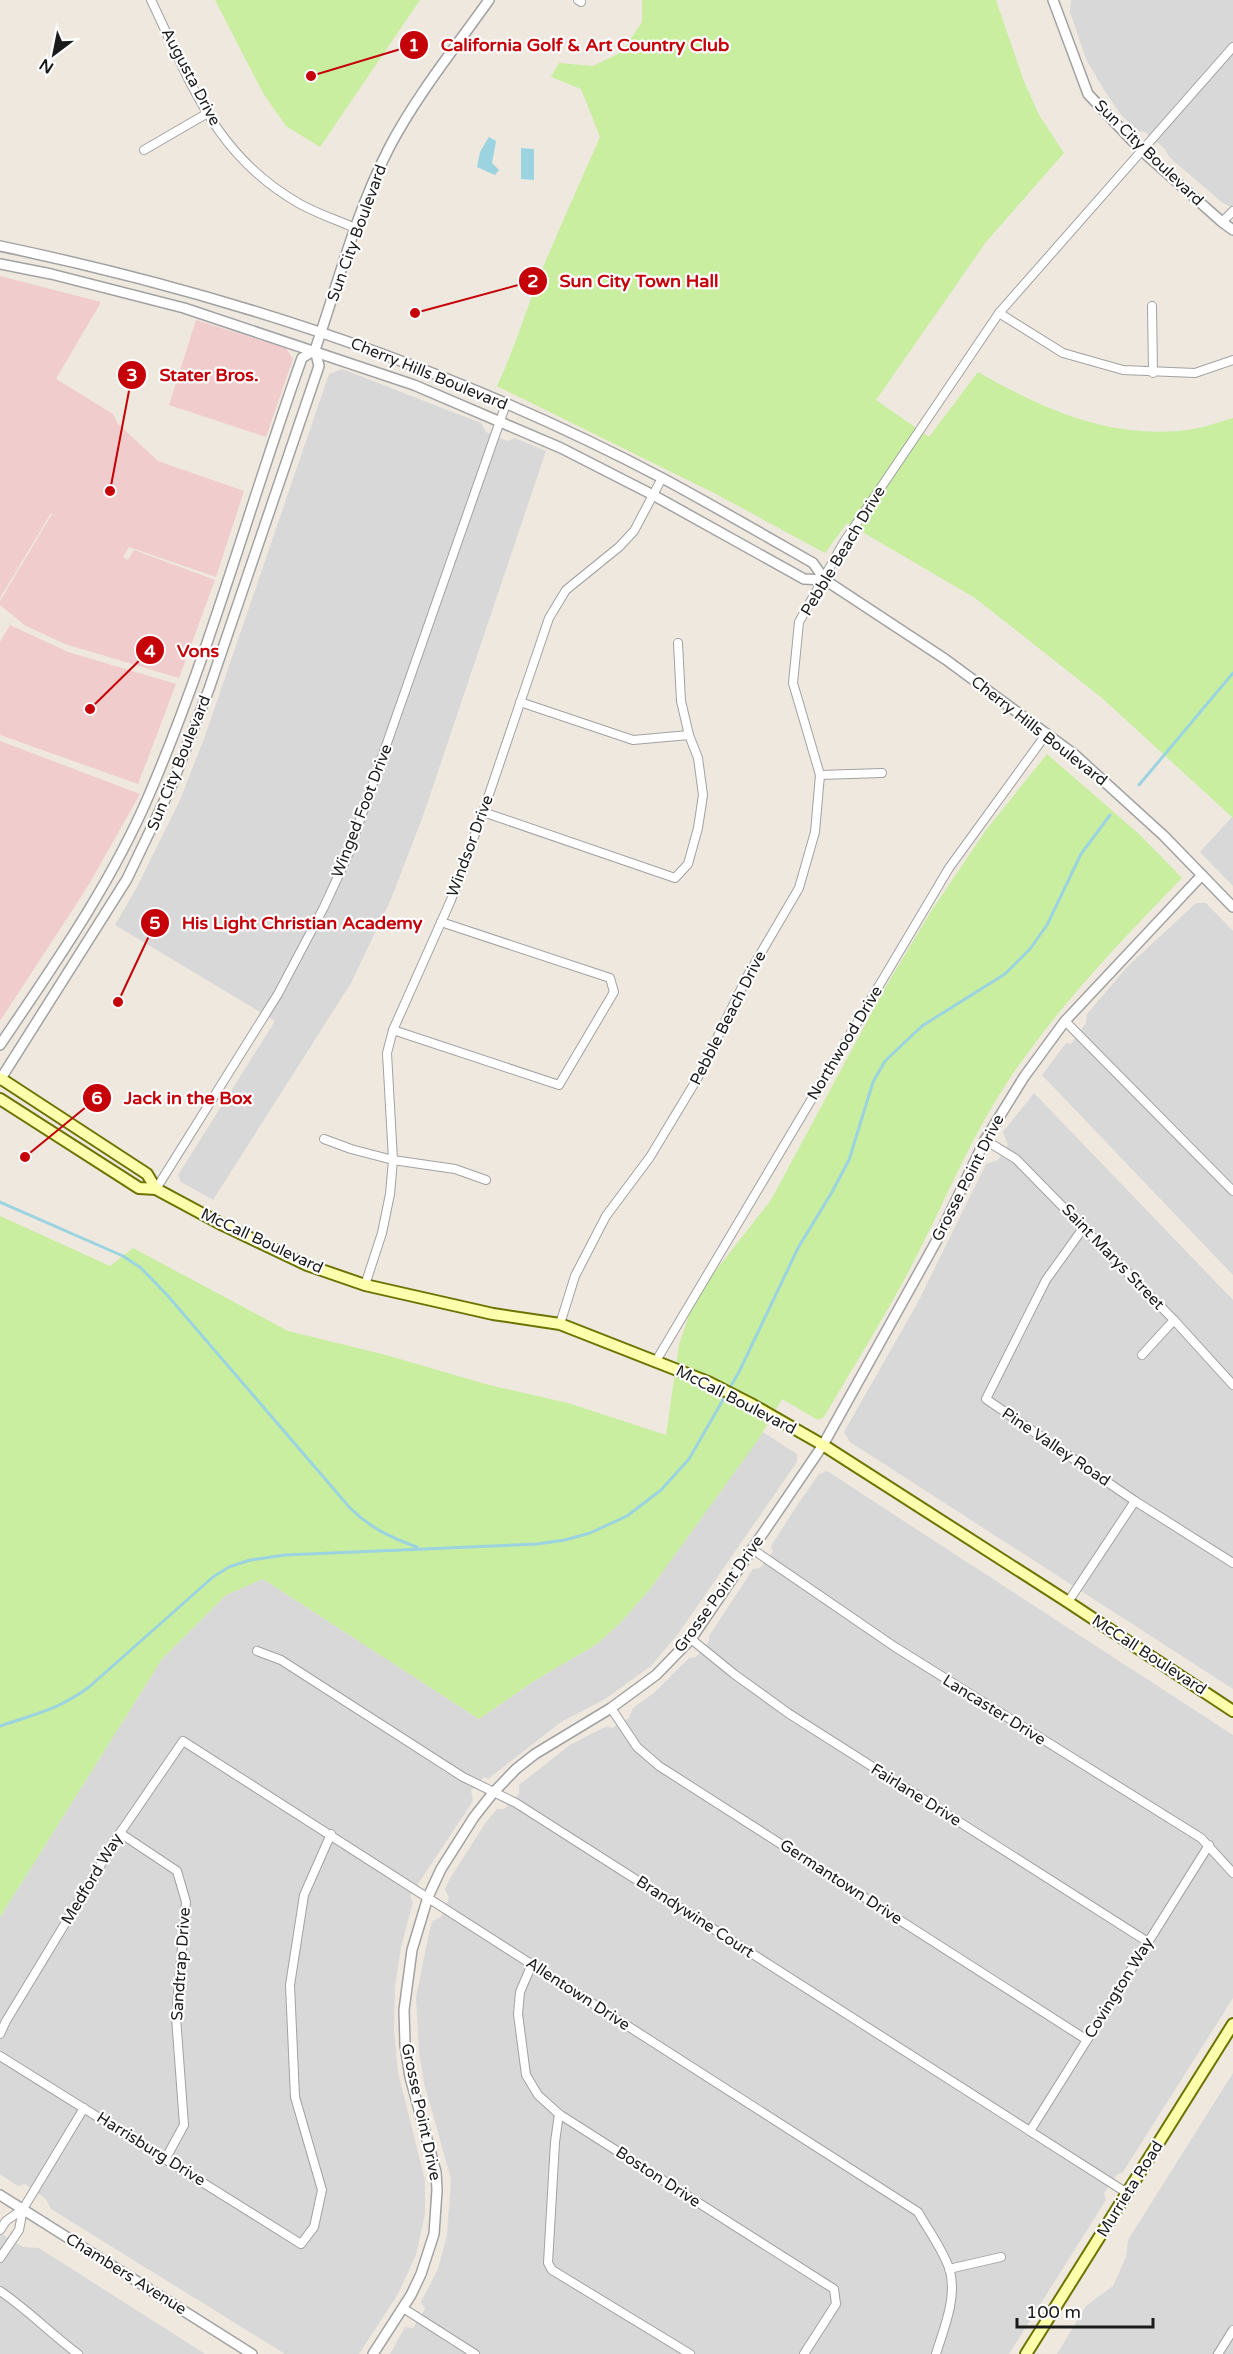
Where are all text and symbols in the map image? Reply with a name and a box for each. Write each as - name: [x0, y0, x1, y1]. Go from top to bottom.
- north arrow: [24, 24, 84, 84]
- street label: Augusta Drive: [157, 25, 225, 129]
- callout: California Golf & Art Country Club: [399, 27, 741, 63]
- text: 1: [408, 34, 420, 56]
- text: California Golf & Art Country Club: [441, 34, 729, 56]
- text: N: [36, 54, 57, 78]
- street label: Sun City Boulevard: [1090, 96, 1208, 210]
- street label: Sun City Boulevard: [323, 162, 391, 304]
- callout: Sun City Town Hall: [518, 263, 731, 299]
- text: 2: [527, 270, 539, 292]
- text: Sun City Town Hall: [560, 270, 718, 292]
- street label: Cherry Hills Boulevard: [348, 333, 510, 415]
- callout: Stater Bros.: [117, 357, 271, 393]
- text: 3: [126, 364, 138, 386]
- text: Stater Bros.: [159, 364, 259, 386]
- street label: Pebble Beach Drive: [796, 482, 890, 620]
- callout: Vons: [135, 632, 231, 668]
- text: 4: [144, 640, 156, 662]
- text: Vons: [177, 640, 219, 662]
- street label: Cherry Hills Boulevard: [967, 672, 1111, 790]
- street label: Sun City Boulevard: [143, 692, 215, 834]
- street label: Winged Foot Drive: [327, 741, 397, 881]
- street label: Windsor Drive: [442, 792, 498, 900]
- callout: His Light Christian Academy: [140, 905, 434, 941]
- text: 5: [149, 912, 161, 934]
- text: His Light Christian Academy: [182, 912, 423, 934]
- street label: Pebble Beach Drive: [686, 948, 770, 1088]
- street label: Northwood Drive: [803, 982, 887, 1104]
- callout: Jack in the Box: [82, 1080, 264, 1116]
- text: 6: [91, 1087, 103, 1109]
- text: Jack in the Box: [123, 1087, 252, 1109]
- street label: Grosse Point Drive: [927, 1111, 1009, 1245]
- street label: Saint Marys Street: [1057, 1200, 1169, 1314]
- street label: McCall Boulevard: [198, 1204, 326, 1278]
- street label: McCall Boulevard: [672, 1361, 800, 1439]
- street label: Pine Valley Road: [998, 1403, 1114, 1491]
- street label: Grosse Point Drive: [670, 1532, 768, 1656]
- street label: McCall Boulevard: [1088, 1610, 1210, 1700]
- street label: Lancaster Drive: [939, 1670, 1049, 1750]
- street label: Fairlane Drive: [867, 1759, 965, 1831]
- street label: Medford Way: [57, 1829, 127, 1928]
- street label: Germantown Drive: [776, 1835, 906, 1929]
- street label: Brandywine Court: [632, 1871, 758, 1963]
- street label: Sandtrap Drive: [167, 1907, 195, 2021]
- street label: Covington Way: [1080, 1933, 1158, 2042]
- street label: Allentown Drive: [522, 1953, 634, 2035]
- street label: Grosse Point Drive: [397, 2042, 445, 2182]
- street label: Harrisburg Drive: [93, 2108, 209, 2190]
- street label: Murrieta Road: [1092, 2137, 1168, 2241]
- street label: Boston Drive: [612, 2142, 704, 2212]
- street label: Chambers Avenue: [62, 2229, 190, 2319]
- scale bar: [1017, 2291, 1154, 2329]
- text: 100 m: [1026, 2301, 1081, 2323]

